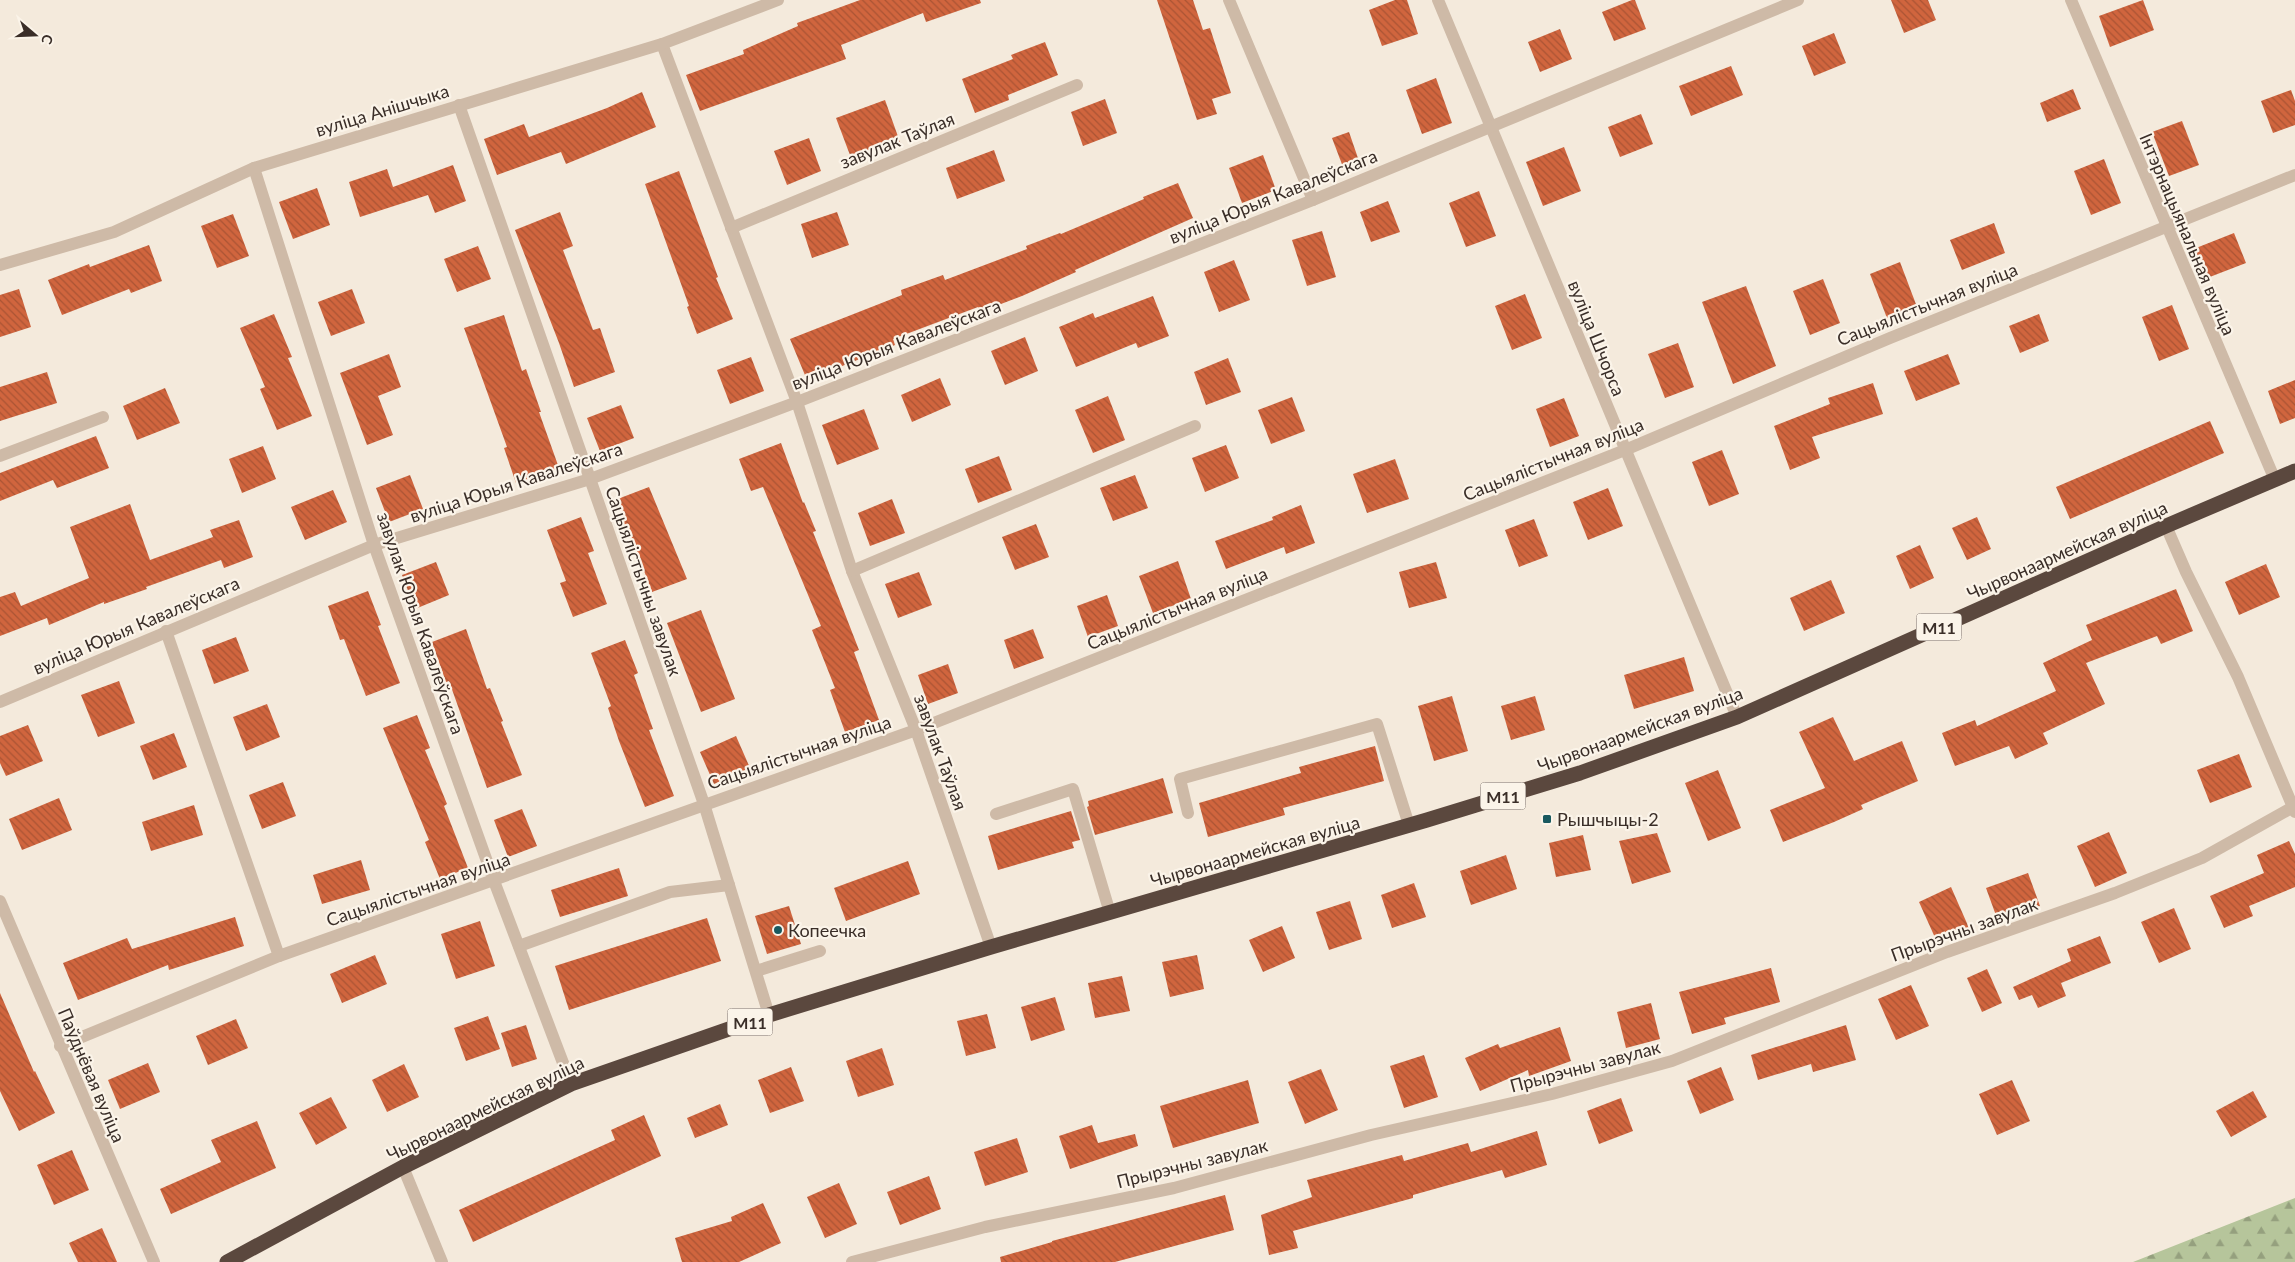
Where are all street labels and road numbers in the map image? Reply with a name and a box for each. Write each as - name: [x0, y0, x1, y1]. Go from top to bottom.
- street label: вуліца Анішчыка: [313, 79, 451, 141]
- street label: завулак Таўлая: [836, 107, 958, 173]
- street label: Інтэрнацыянальная вуліца: [2135, 130, 2241, 338]
- street label: вуліца Юрыя Кавалеўскага: [1166, 144, 1380, 248]
- street label: Сацыялістычная вуліца: [1833, 258, 2021, 350]
- street label: вуліца Шчорса: [1564, 277, 1630, 399]
- street label: вуліца Юрыя Кавалеўскага: [788, 294, 1004, 394]
- street label: Сацыялістычная вуліца: [1459, 413, 1647, 505]
- street label: вуліца Юрыя Кавалеўскага: [407, 437, 625, 527]
- street label: Сацыялістычны завулак: [601, 483, 687, 679]
- street label: Чырвонаармейская вуліца: [1963, 496, 2171, 604]
- street label: завулак Юрыя Кавалеўскага: [373, 509, 469, 737]
- street label: Сацыялістычная вуліца: [1083, 562, 1271, 654]
- street label: вуліца Юрыя Кавалеўскага: [29, 571, 243, 679]
- road number: М11: [1916, 614, 1962, 640]
- street label: Чырвонаармейская вуліца: [1534, 682, 1746, 776]
- street label: завулак Таўлая: [910, 691, 972, 813]
- street label: Сацыялістычная вуліца: [704, 710, 894, 794]
- road number: М11: [1480, 782, 1526, 809]
- street label: Чырвонаармейская вуліца: [1148, 811, 1362, 891]
- street label: Сацыялістычная вуліца: [323, 847, 513, 931]
- street label: Прырэчны завулак: [1888, 892, 2041, 966]
- street label: Паўднёвая вуліца: [54, 1004, 130, 1146]
- road number: М11: [728, 1009, 772, 1036]
- street label: Прырэчны завулак: [1507, 1035, 1663, 1097]
- street label: Чырвонаармейская вуліца: [383, 1051, 587, 1165]
- street label: Прырэчны завулак: [1114, 1133, 1270, 1192]

